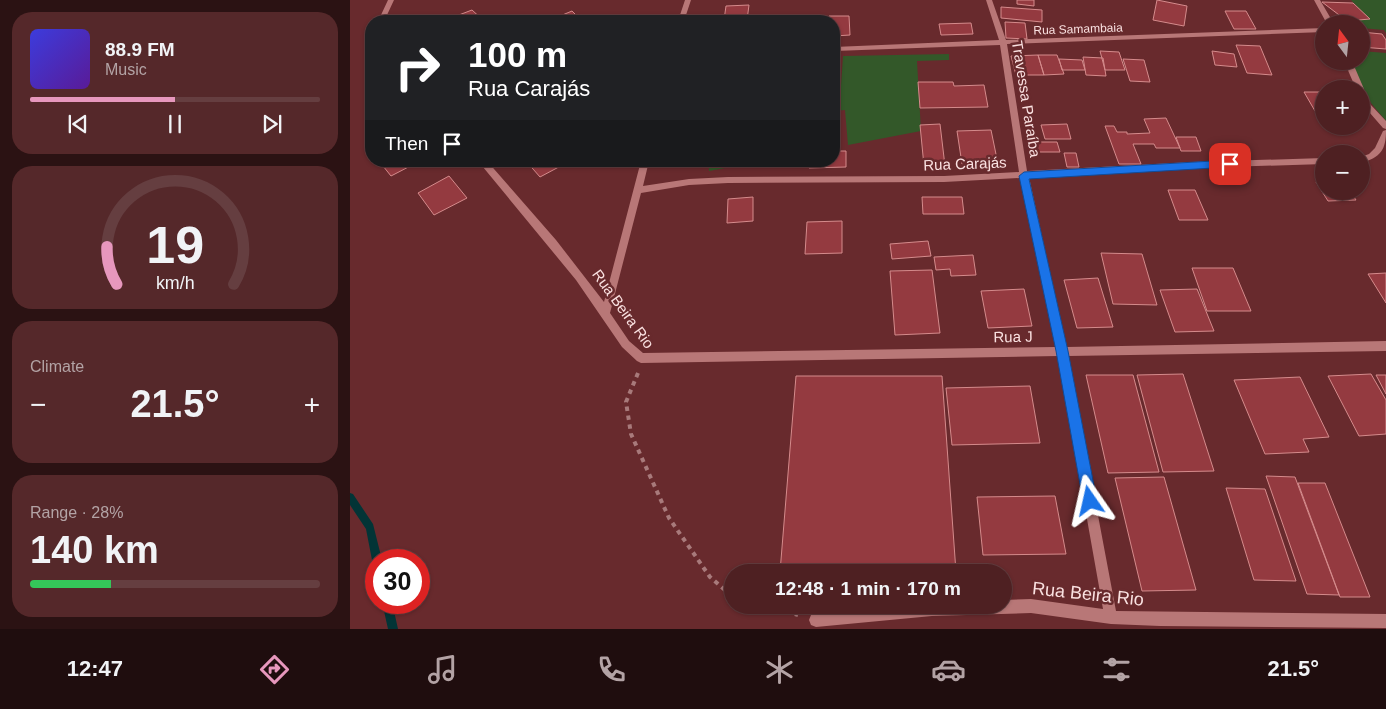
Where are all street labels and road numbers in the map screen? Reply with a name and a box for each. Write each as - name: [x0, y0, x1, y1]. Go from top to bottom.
- street label: Rua Samambaia: [1033, 20, 1123, 38]
- street label: Travessa Paraíba: [1009, 39, 1044, 159]
- street label: Rua Carajás: [923, 154, 1007, 173]
- street label: Rua Beira Rio: [589, 266, 658, 351]
- street label: Rua J: [993, 328, 1033, 345]
- street label: Rua Beira Rio: [1031, 578, 1145, 610]

